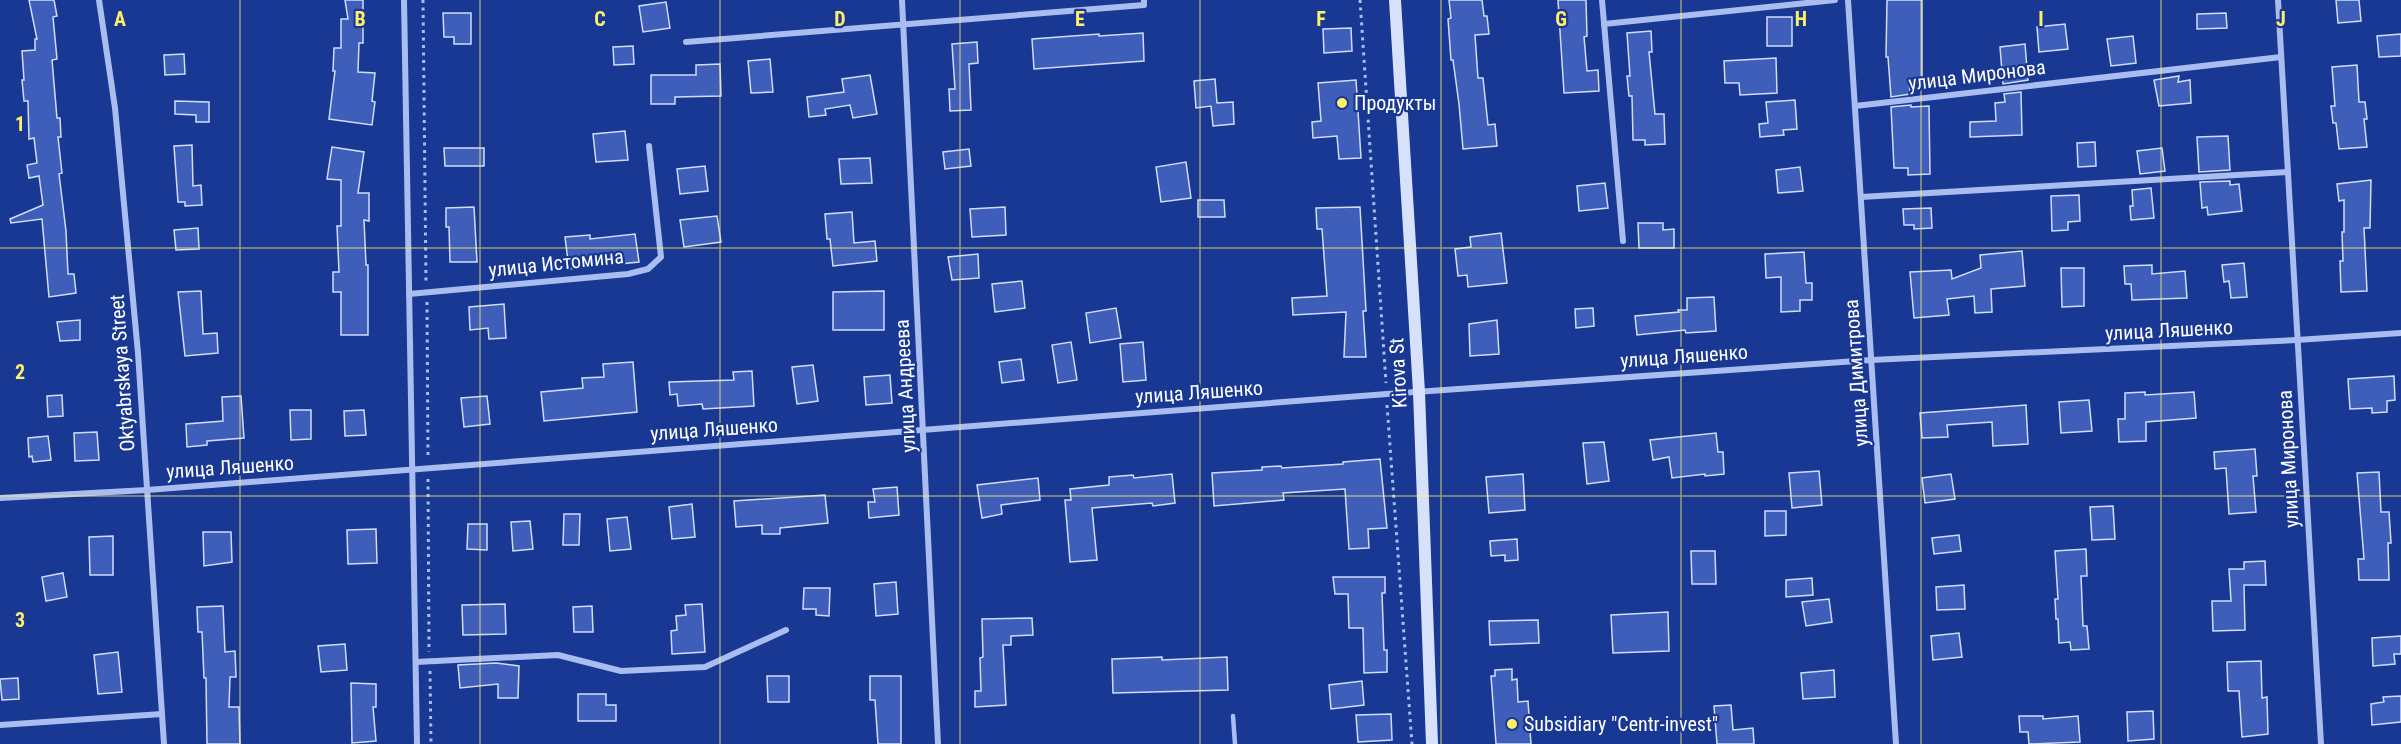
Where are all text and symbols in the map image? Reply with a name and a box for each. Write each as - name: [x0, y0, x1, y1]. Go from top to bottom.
- text: A: [114, 7, 126, 31]
- text: B: [354, 7, 366, 31]
- text: C: [594, 7, 606, 31]
- text: D: [834, 7, 846, 31]
- text: E: [1075, 7, 1085, 31]
- text: F: [1316, 7, 1326, 31]
- text: G: [1555, 7, 1567, 31]
- text: H: [1795, 7, 1807, 31]
- text: I: [2038, 7, 2044, 31]
- text: J: [2276, 7, 2286, 31]
- street label: улица Миронова: [1907, 55, 2047, 95]
- place label: Продукты: [1354, 91, 1436, 115]
- marker: Продукты: [1335, 96, 1349, 110]
- text: 1: [15, 112, 25, 136]
- street label: улица Истомина: [487, 244, 625, 282]
- street label: Oktyabrskaya Street: [105, 294, 139, 452]
- street label: улица Димитрова: [1839, 299, 1873, 447]
- street label: улица Ляшенко: [2104, 315, 2234, 345]
- street label: улица Андреева: [890, 319, 920, 453]
- street label: Kirova St: [1384, 337, 1412, 409]
- street label: улица Ляшенко: [1619, 340, 1749, 372]
- text: 2: [15, 360, 25, 384]
- street label: улица Ляшенко: [1134, 376, 1264, 408]
- street label: улица Миронова: [2272, 389, 2304, 529]
- street label: улица Ляшенко: [649, 413, 779, 445]
- street label: улица Ляшенко: [165, 451, 295, 483]
- text: 3: [15, 608, 25, 632]
- place label: Subsidiary "Centr-invest": [1524, 712, 1718, 736]
- marker: Subsidiary "Centr-invest": [1505, 717, 1519, 731]

